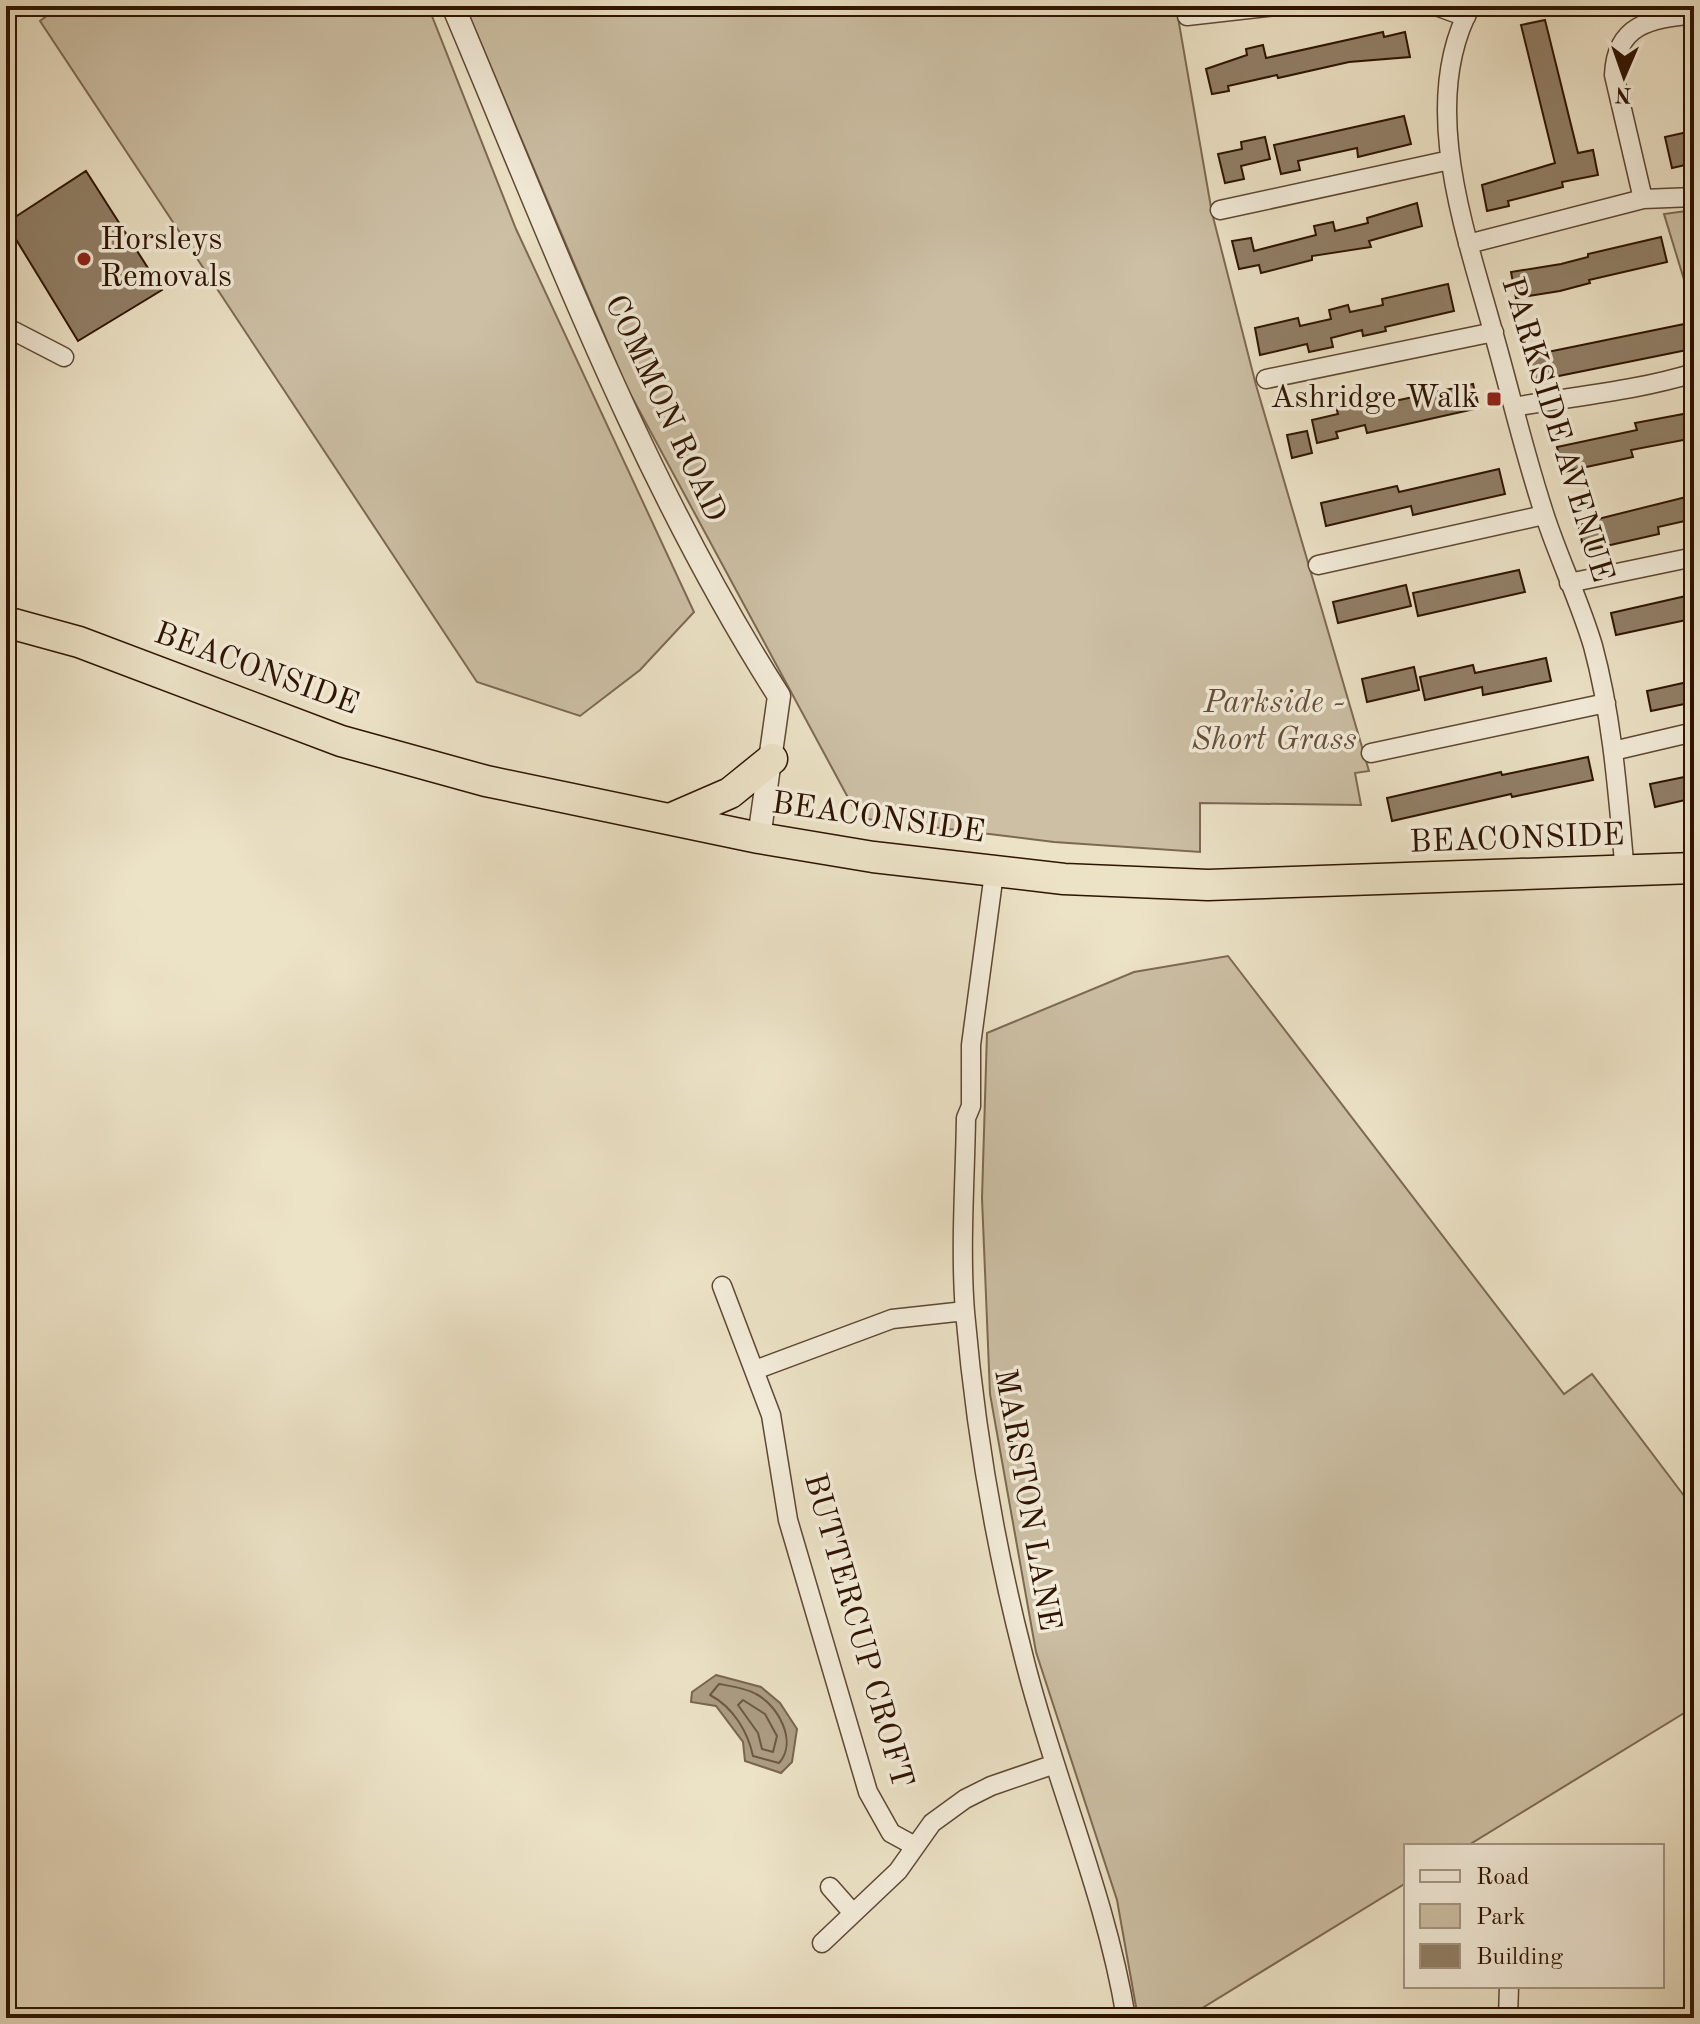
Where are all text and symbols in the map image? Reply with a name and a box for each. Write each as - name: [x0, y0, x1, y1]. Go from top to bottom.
- north arrow: [1584, 36, 1664, 116]
- text: N: [1614, 83, 1632, 105]
- place label: Horsleys Removals: [100, 225, 232, 294]
- marker: Horsleys Removals: [75, 250, 93, 268]
- street label: PARKSIDE AVENUE: [1494, 274, 1618, 586]
- street label: COMMON ROAD: [597, 291, 731, 527]
- place label: Ashridge Walk: [1270, 383, 1478, 415]
- marker: Ashridge Walk: [1485, 390, 1503, 408]
- street label: BEACONSIDE: [149, 618, 363, 722]
- park label: Parkside - Short Grass: [1191, 688, 1357, 757]
- street label: BEACONSIDE: [769, 788, 987, 850]
- street label: BEACONSIDE: [1409, 820, 1625, 860]
- street label: MARSTON LANE: [987, 1366, 1065, 1634]
- street label: BUTTERCUP CROFT: [797, 1470, 917, 1792]
- legend: [1404, 1844, 1664, 1988]
- text: Road: [1476, 1866, 1529, 1890]
- text: Park: [1476, 1906, 1525, 1930]
- text: Building: [1476, 1946, 1563, 1970]

